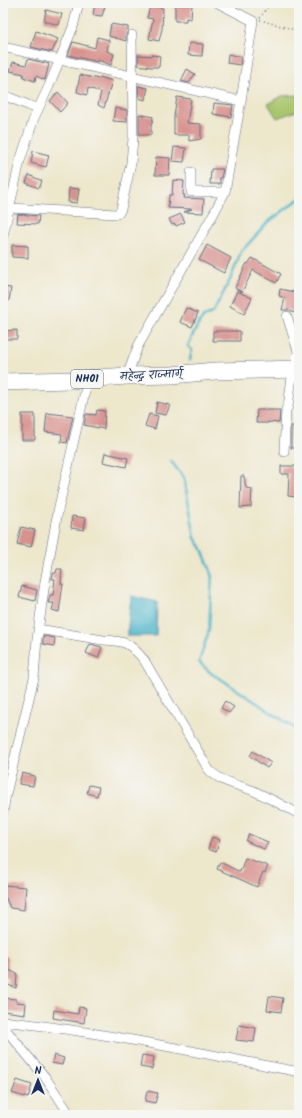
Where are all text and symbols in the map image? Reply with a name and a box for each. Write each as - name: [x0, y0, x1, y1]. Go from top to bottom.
- street label: महेन्द्र राज्मार्ग्: [119, 364, 185, 386]
- road number: NH01: [71, 370, 103, 388]
- north arrow: [18, 1060, 58, 1100]
- text: N: [35, 1062, 42, 1080]

